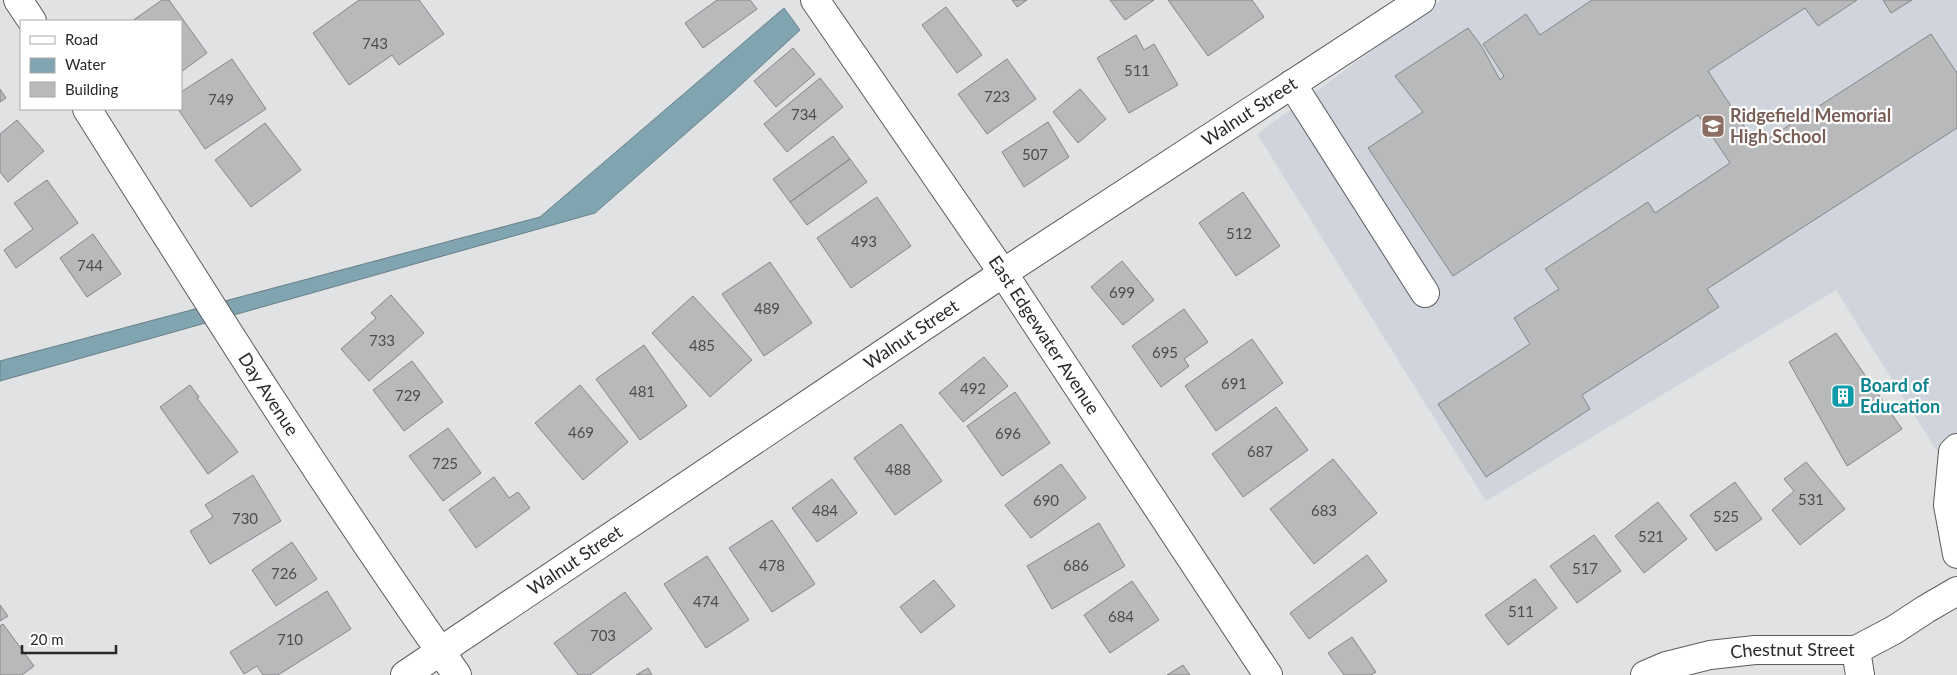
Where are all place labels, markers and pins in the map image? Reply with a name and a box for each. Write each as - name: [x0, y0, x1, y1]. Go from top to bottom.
- place label: Ridgefield Memorial High School: [1730, 104, 1891, 147]
- school or university icon: Ridgefield Memorial High School: [1700, 113, 1726, 139]
- place label: Board of Education: [1860, 374, 1940, 417]
- building icon: Board of Education: [1830, 383, 1856, 409]

